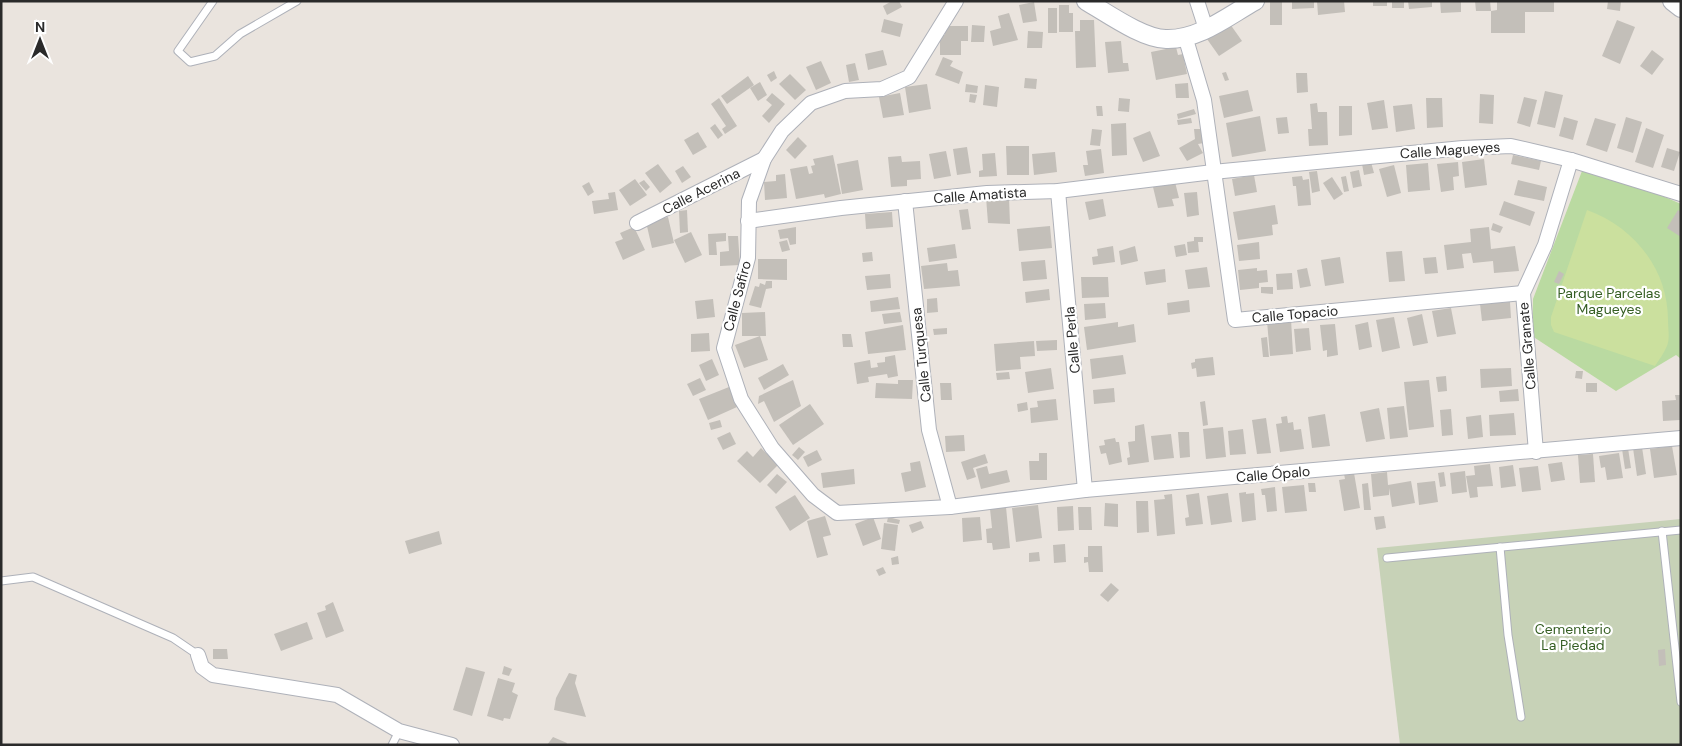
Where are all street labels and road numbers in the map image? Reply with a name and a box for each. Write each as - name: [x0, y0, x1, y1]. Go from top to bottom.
- street label: Calle Magueyes: [1399, 138, 1501, 162]
- street label: Calle Acerina: [659, 164, 743, 218]
- street label: Calle Amatista: [933, 183, 1027, 207]
- street label: Calle Safiro: [719, 259, 755, 333]
- street label: Calle Topacio: [1251, 301, 1339, 327]
- street label: Calle Granate: [1514, 301, 1540, 390]
- street label: Calle Perla: [1060, 306, 1084, 374]
- street label: Calle Turquesa: [907, 307, 935, 403]
- street label: Calle Ópalo: [1235, 462, 1311, 486]

